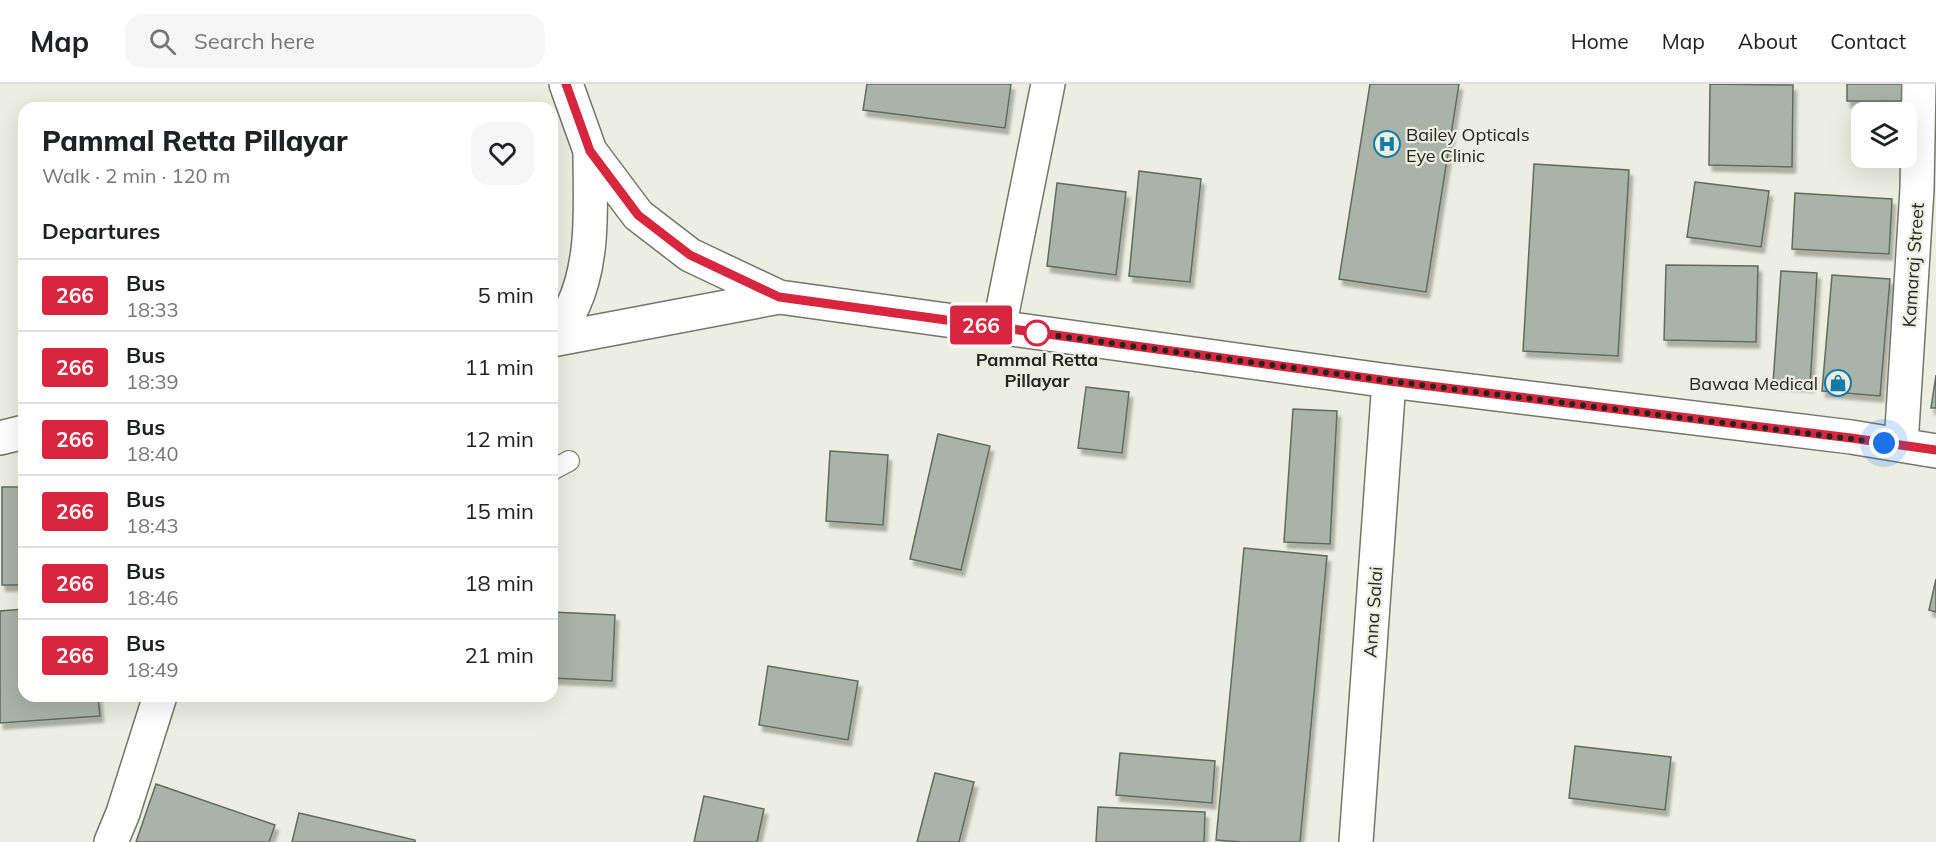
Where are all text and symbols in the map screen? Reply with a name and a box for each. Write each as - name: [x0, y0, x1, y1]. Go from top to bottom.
- search box: [125, 14, 545, 68]
- text: Map: [30, 24, 89, 59]
- icon: search: [146, 25, 179, 58]
- text: Search here: [194, 27, 315, 55]
- text: Home: [1571, 28, 1629, 54]
- text: Map: [1662, 28, 1705, 54]
- text: About: [1738, 28, 1797, 54]
- text: Contact: [1830, 28, 1906, 54]
- map controls: [1851, 102, 1917, 168]
- button: layers: [1851, 102, 1917, 168]
- button: heart: [471, 122, 534, 185]
- text: Pammal Retta Pillayar: [42, 123, 348, 158]
- place label: Bailey Opticals Eye Clinic: [1406, 123, 1530, 167]
- hospital icon: Bailey Opticals Eye Clinic: [1372, 129, 1402, 159]
- text: Walk · 2 min · 120 m: [42, 163, 230, 188]
- street label: Kamaraj Street: [1897, 202, 1929, 328]
- text: Departures: [42, 217, 160, 245]
- text: Bus: [126, 269, 165, 297]
- text: 5 min: [478, 281, 534, 309]
- text: 266: [56, 282, 94, 308]
- text: 18:33: [126, 297, 179, 322]
- line badge: 266: [946, 306, 1016, 344]
- text: 266: [962, 312, 1000, 338]
- marker: Pammal Retta Pillayar: [1024, 320, 1050, 346]
- text: Bus: [126, 341, 165, 369]
- place label: Pammal Retta Pillayar: [976, 348, 1098, 392]
- text: 11 min: [464, 353, 534, 381]
- text: 266: [56, 354, 94, 380]
- shop icon: Bawaa Medical: [1823, 368, 1853, 398]
- text: 18:39: [126, 369, 179, 394]
- place label: Bawaa Medical: [1689, 372, 1818, 395]
- text: Bus: [126, 413, 165, 441]
- text: 12 min: [464, 425, 534, 453]
- text: 266: [56, 426, 94, 452]
- your location: [1869, 428, 1899, 458]
- text: 18:40: [126, 441, 179, 466]
- text: Bus: [126, 485, 165, 513]
- text: 15 min: [464, 497, 534, 525]
- text: 266: [56, 498, 94, 524]
- text: 18:43: [126, 513, 179, 538]
- text: Bus: [126, 557, 165, 585]
- street label: Anna Salai: [1358, 566, 1388, 658]
- text: 18 min: [464, 569, 534, 597]
- text: 266: [56, 570, 94, 596]
- text: 18:46: [126, 585, 179, 610]
- text: Bus: [126, 629, 165, 657]
- text: 21 min: [464, 641, 534, 669]
- text: 266: [56, 642, 94, 668]
- text: 18:49: [126, 657, 179, 682]

